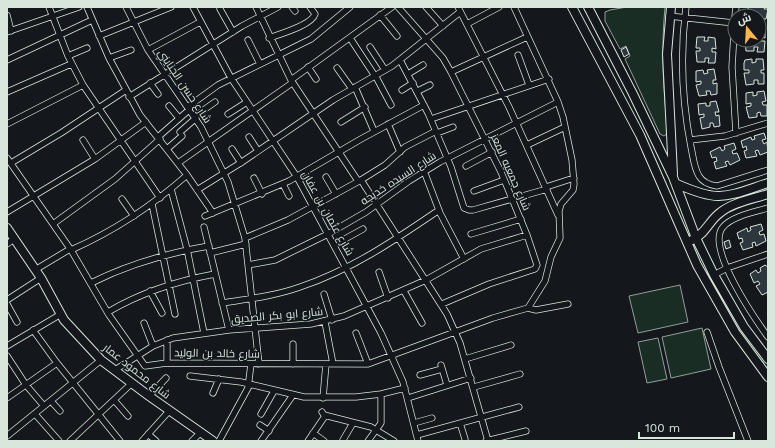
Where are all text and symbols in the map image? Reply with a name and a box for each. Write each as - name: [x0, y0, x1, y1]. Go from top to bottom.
- north arrow: [727, 8, 767, 48]
- text: ش: [735, 11, 753, 27]
- street label: شارع حسن الجنايني: [153, 47, 214, 127]
- street label: شارع جمعيه المعز: [486, 131, 533, 213]
- street label: شارع السيده خديجه: [358, 149, 439, 209]
- street label: شارع عثمان بن عفان: [298, 169, 356, 258]
- street label: شارع ابو بكر الصديق: [230, 305, 324, 327]
- street label: شارع محمود عمار: [99, 341, 173, 402]
- street label: شارع خالد بن الوليد: [174, 346, 260, 362]
- scale bar: [639, 414, 734, 440]
- text: 100 m: [645, 421, 680, 435]

